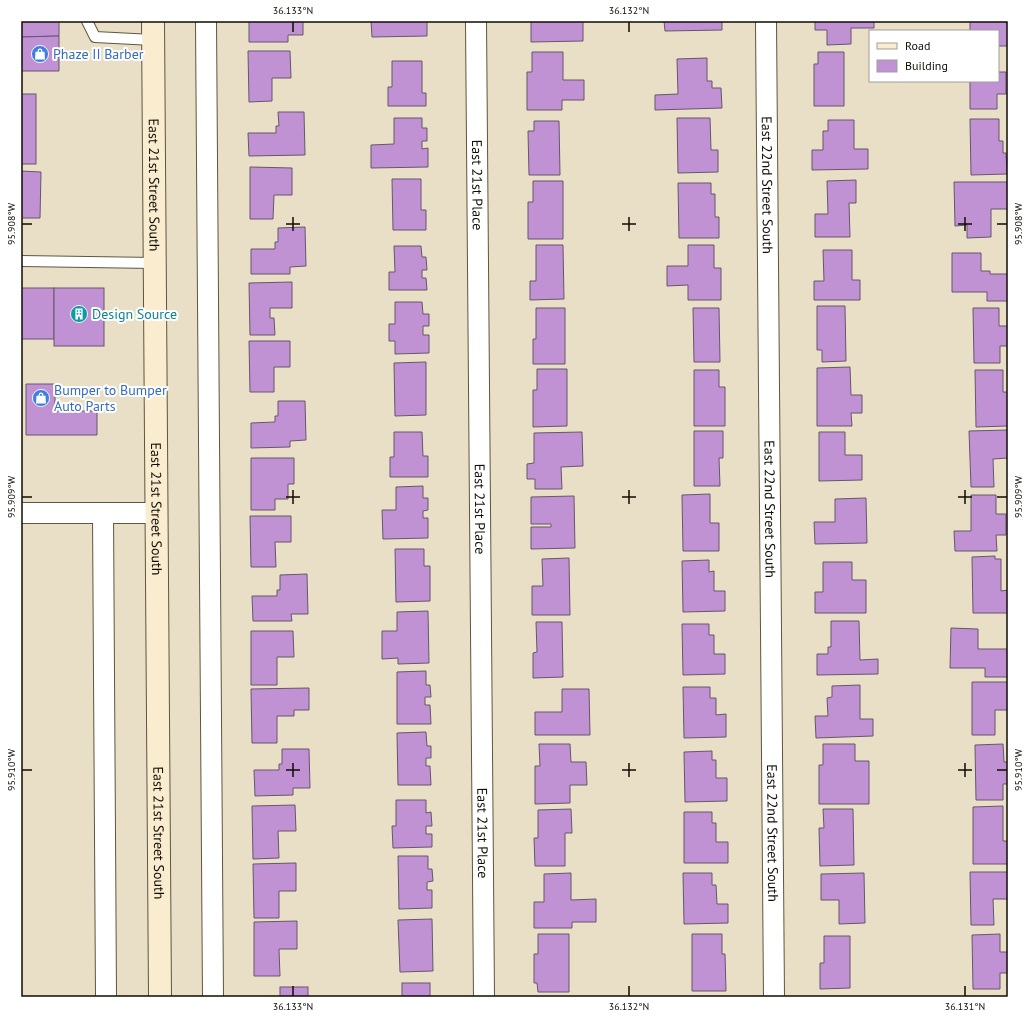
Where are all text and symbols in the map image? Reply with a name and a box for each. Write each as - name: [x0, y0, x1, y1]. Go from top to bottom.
- text: 36.133°N: [273, 4, 313, 17]
- text: 36.132°N: [609, 4, 649, 17]
- legend: [869, 30, 999, 82]
- text: Road: [905, 38, 930, 53]
- shop icon: Phaze II Barber: [30, 44, 50, 64]
- place label: Phaze II Barber: [53, 45, 144, 63]
- text: Building: [905, 58, 948, 73]
- street label: East 22nd Street South: [758, 116, 777, 254]
- street label: East 21st Street South: [145, 118, 164, 252]
- street label: East 21st Place: [468, 140, 487, 230]
- text: 95.908°W: [5, 202, 18, 245]
- text: 95.908°W: [1012, 202, 1025, 245]
- building icon: Design Source: [69, 304, 89, 324]
- place label: Design Source: [92, 305, 177, 323]
- place label: Bumper to Bumper Auto Parts: [54, 381, 167, 415]
- shop icon: Bumper to Bumper Auto Parts: [31, 388, 51, 408]
- street label: East 22nd Street South: [760, 440, 780, 578]
- street label: East 21st Street South: [147, 442, 166, 576]
- street label: East 21st Place: [471, 464, 489, 554]
- text: 95.909°W: [5, 475, 18, 518]
- text: 95.909°W: [1012, 475, 1025, 518]
- text: 95.910°W: [5, 748, 18, 791]
- text: 95.910°W: [1012, 748, 1025, 791]
- street label: East 22nd Street South: [763, 764, 782, 902]
- street label: East 21st Street South: [149, 766, 168, 900]
- street label: East 21st Place: [473, 788, 492, 878]
- text: 36.133°N: [273, 1000, 313, 1013]
- text: 36.132°N: [609, 1000, 649, 1013]
- text: 36.131°N: [945, 1000, 985, 1013]

